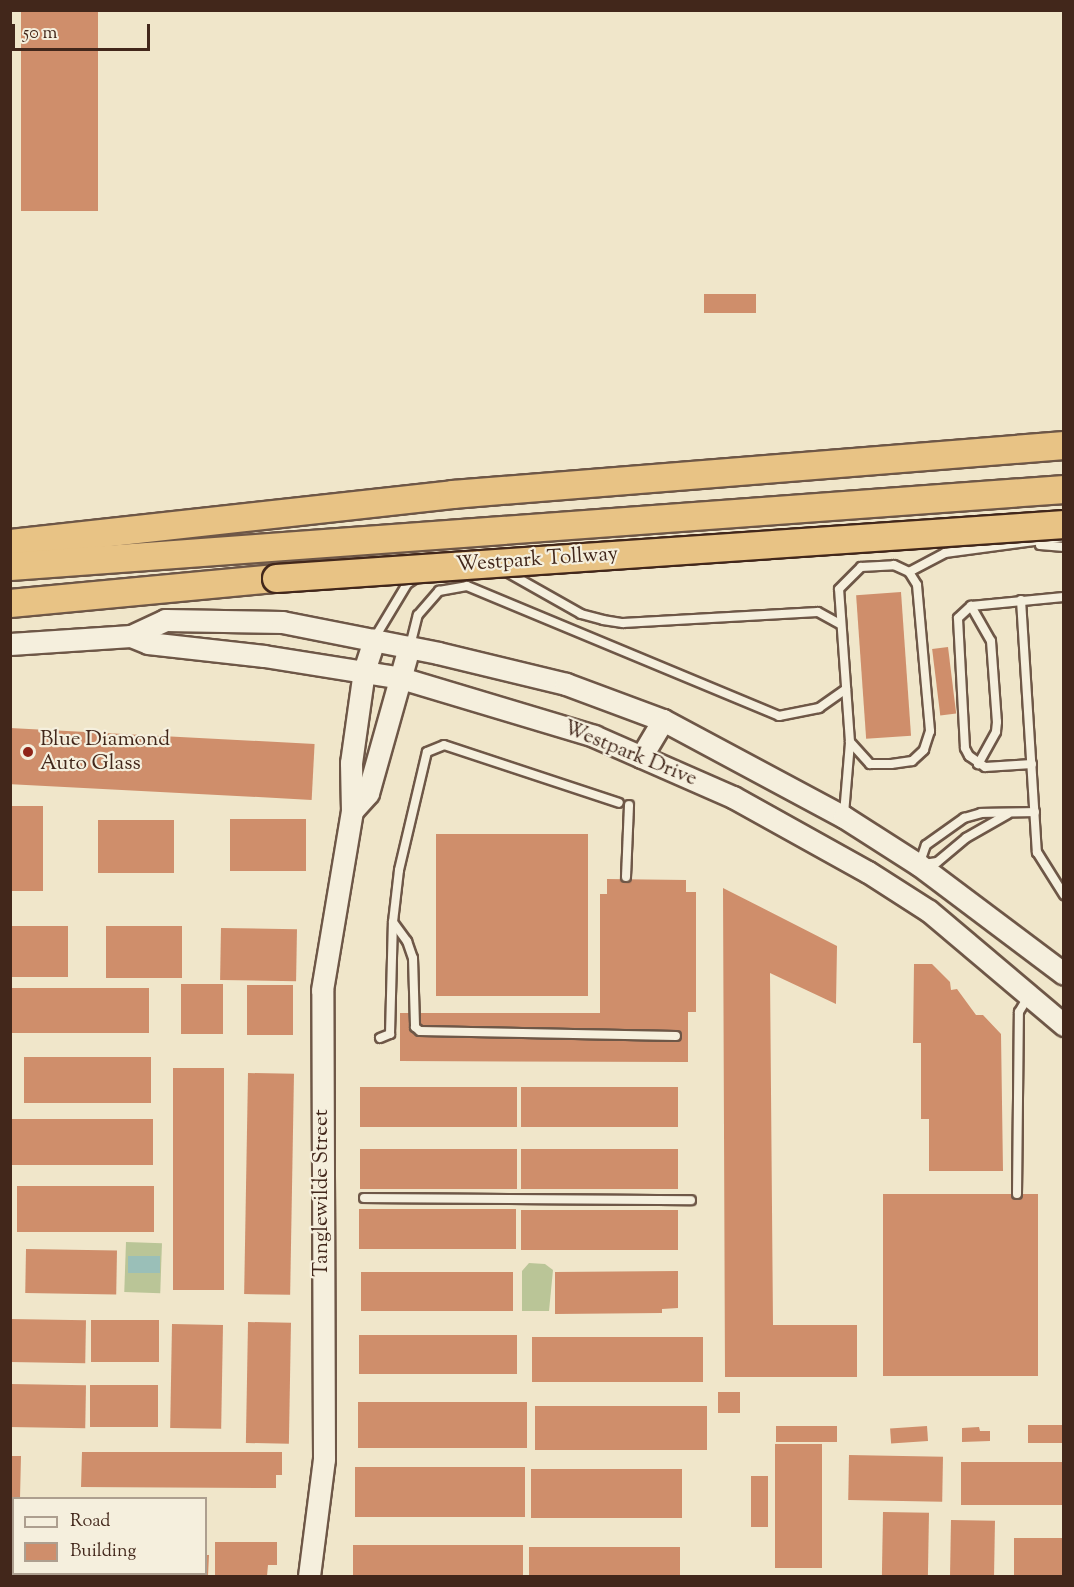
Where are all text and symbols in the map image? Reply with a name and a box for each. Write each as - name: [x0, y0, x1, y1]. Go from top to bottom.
- scale bar: [15, 12, 153, 50]
- text: 50 m: [23, 21, 57, 47]
- street label: Westpark Tollway: [455, 542, 619, 578]
- street label: Westpark Drive: [560, 716, 700, 792]
- place label: Blue Diamond Auto Glass: [40, 727, 170, 777]
- marker: Blue Diamond Auto Glass: [21, 745, 35, 759]
- street label: Tanglewilde Street: [309, 1109, 335, 1277]
- legend: [12, 1497, 207, 1575]
- text: Road: [70, 1509, 110, 1535]
- text: Building: [70, 1539, 136, 1565]

